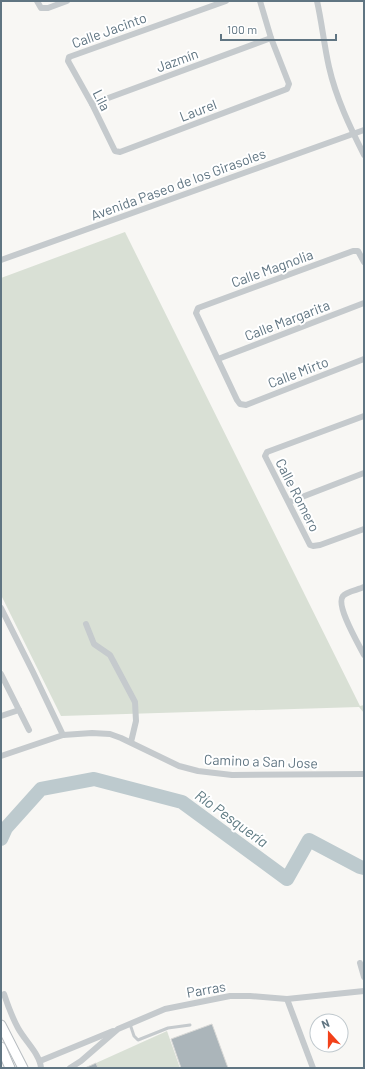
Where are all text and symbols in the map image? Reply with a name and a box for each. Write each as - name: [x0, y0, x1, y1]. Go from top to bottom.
- street label: Calle Jacinto: [69, 9, 149, 51]
- scale bar: [221, 16, 336, 42]
- text: 100 m: [227, 22, 257, 36]
- street label: Jazmín: [154, 45, 200, 75]
- street label: Lila: [89, 86, 115, 114]
- street label: Laurel: [177, 95, 219, 125]
- street label: Avenida Paseo de los Girasoles: [88, 144, 268, 224]
- street label: Calle Magnolia: [229, 245, 315, 291]
- street label: Calle Margarita: [242, 296, 332, 344]
- street label: Calle Mirto: [265, 353, 331, 391]
- street label: Calle Romero: [272, 455, 324, 535]
- street label: Camino a San Jose: [204, 751, 318, 771]
- water label: Río Pesquería: [192, 786, 272, 851]
- street label: Parras: [185, 977, 227, 1001]
- north arrow: [309, 1013, 349, 1053]
- text: N: [319, 1016, 331, 1031]

